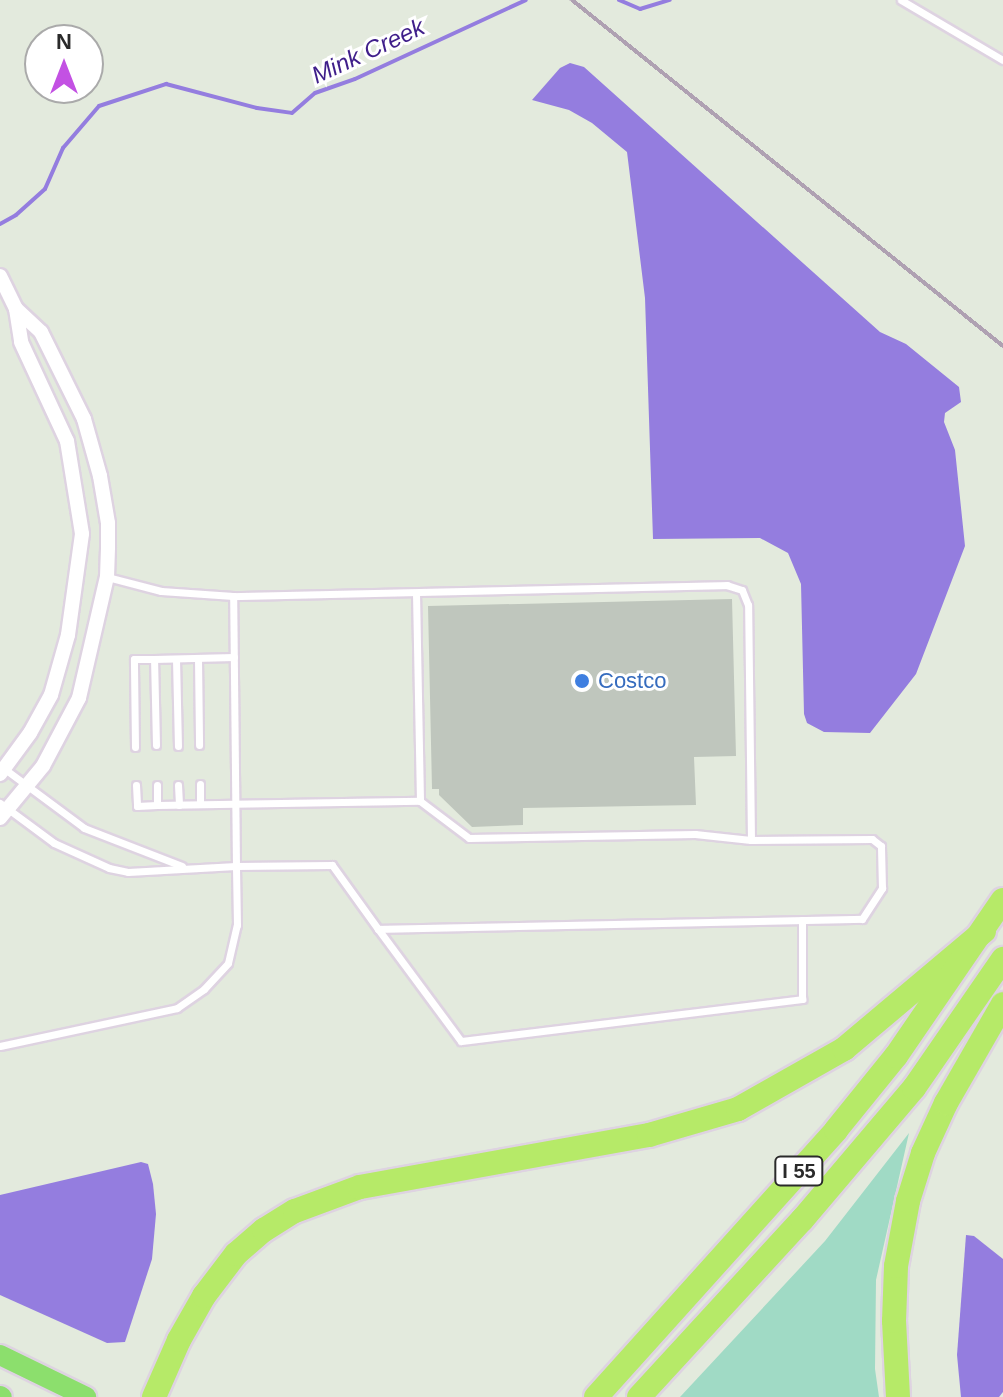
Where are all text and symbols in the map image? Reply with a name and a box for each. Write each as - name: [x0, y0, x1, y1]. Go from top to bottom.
- water label: Mink Creek: [307, 12, 429, 90]
- north arrow: [24, 24, 104, 104]
- text: N: [56, 29, 72, 54]
- place label: Costco: [598, 668, 666, 694]
- marker: Costco: [573, 672, 591, 690]
- road number: I 55: [773, 1155, 825, 1187]

